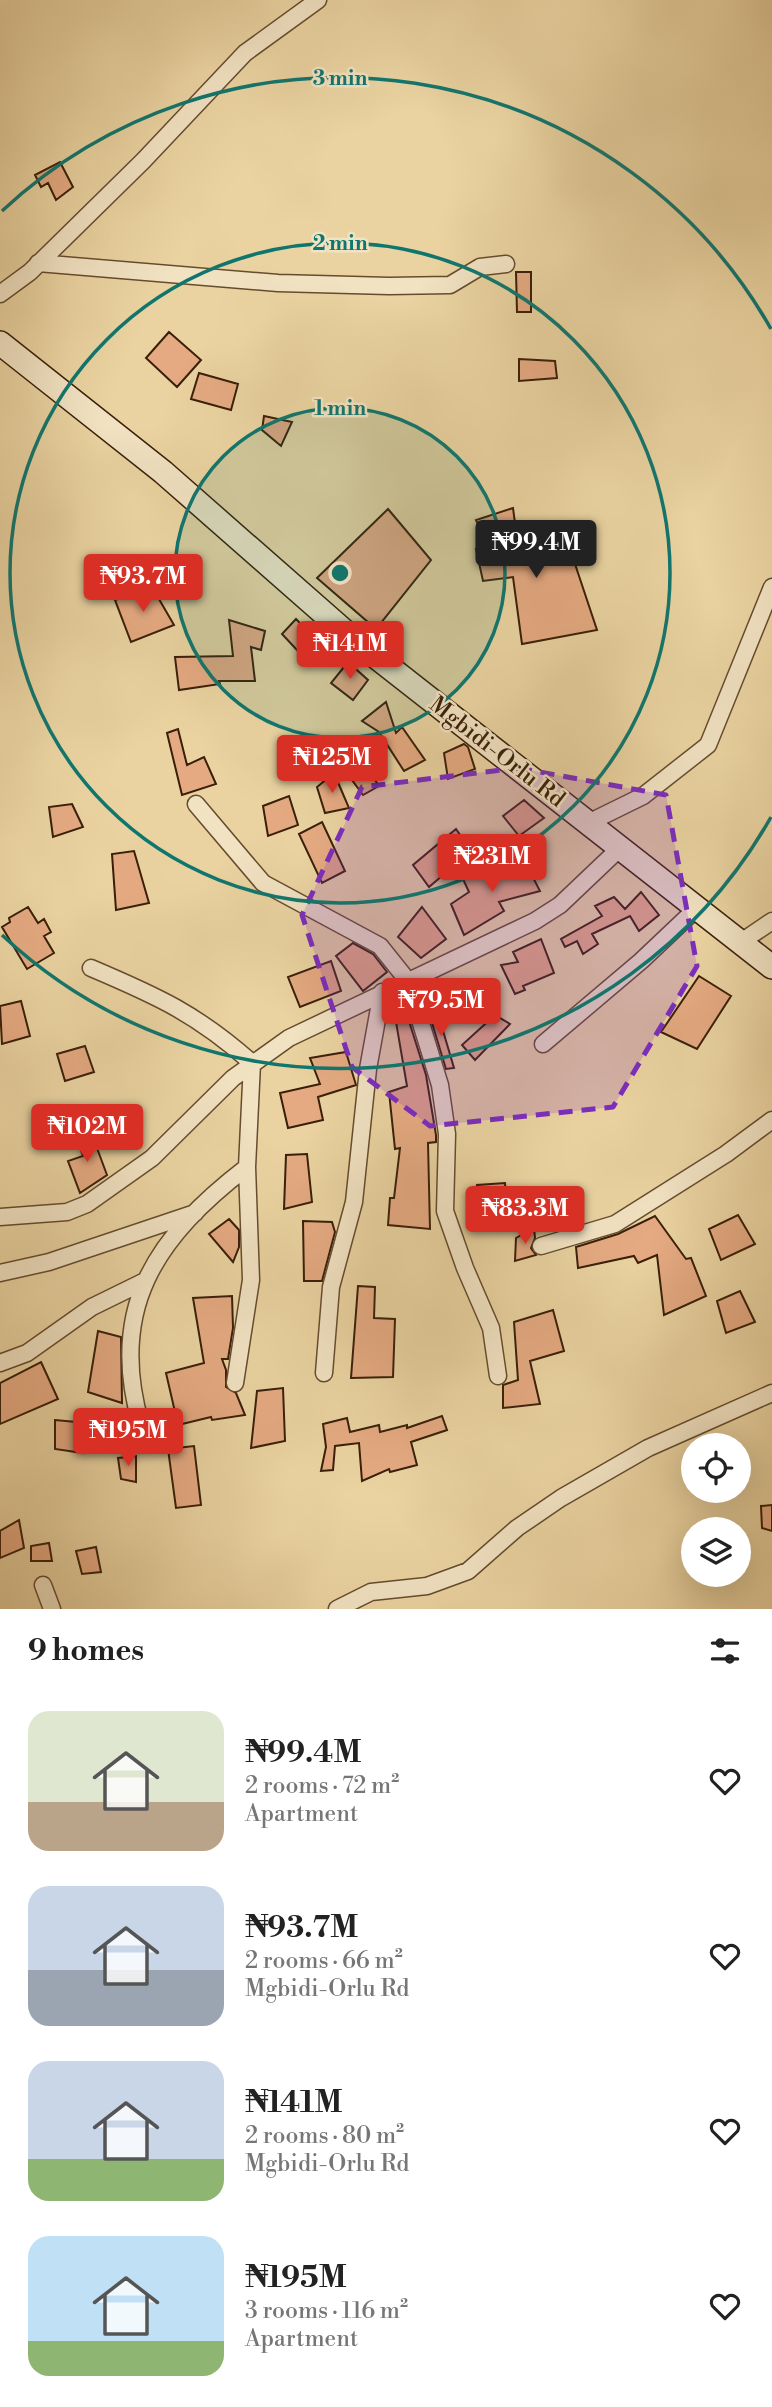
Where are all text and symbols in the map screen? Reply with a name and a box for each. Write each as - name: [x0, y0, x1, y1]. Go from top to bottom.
- text: 3 min: [313, 66, 367, 92]
- text: 2 min: [312, 231, 368, 257]
- text: 1 min: [314, 396, 366, 422]
- pin: ₦99.4M: [479, 520, 593, 580]
- text: ₦99.4M: [491, 529, 581, 557]
- pin: ₦93.7M: [86, 554, 200, 614]
- centre of rings: [328, 561, 352, 585]
- text: ₦93.7M: [100, 563, 186, 591]
- pin: ₦141M: [301, 622, 399, 681]
- text: ₦141M: [313, 630, 387, 658]
- street label: Mgbidi-Orlu Rd: [424, 690, 570, 814]
- pin: ₦125M: [283, 736, 381, 795]
- text: ₦125M: [293, 744, 371, 772]
- pin: ₦231M: [443, 834, 541, 894]
- text: ₦231M: [453, 843, 531, 871]
- pin: ₦79.5M: [384, 978, 498, 1038]
- text: ₦79.5M: [398, 987, 484, 1015]
- pin: ₦102M: [38, 1104, 136, 1164]
- text: ₦102M: [47, 1113, 127, 1141]
- pin: ₦83.3M: [468, 1186, 582, 1246]
- text: ₦83.3M: [481, 1195, 569, 1223]
- pin: ₦195M: [79, 1408, 177, 1468]
- text: ₦195M: [89, 1417, 167, 1445]
- map controls: [681, 1433, 751, 1587]
- button: locate: [681, 1433, 751, 1503]
- button: layers: [681, 1517, 751, 1587]
- text: 9 homes: [28, 1632, 144, 1670]
- icon: filters: [706, 1632, 744, 1670]
- text: ₦99.4M: [245, 1734, 361, 1772]
- icon: home: [84, 1739, 168, 1823]
- icon: heart: [706, 1762, 744, 1800]
- text: 2 rooms · 72 m²: [245, 1772, 399, 1800]
- text: Apartment: [245, 1800, 358, 1828]
- text: ₦93.7M: [245, 1909, 358, 1947]
- icon: home: [84, 1914, 168, 1998]
- icon: heart: [706, 1937, 744, 1975]
- text: 2 rooms · 66 m²: [245, 1947, 403, 1975]
- text: Mgbidi-Orlu Rd: [245, 1975, 409, 2003]
- text: ₦141M: [245, 2084, 342, 2122]
- icon: home: [84, 2089, 168, 2173]
- icon: heart: [706, 2112, 744, 2150]
- text: 2 rooms · 80 m²: [245, 2122, 404, 2150]
- text: Mgbidi-Orlu Rd: [245, 2150, 409, 2178]
- text: ₦195M: [245, 2259, 347, 2297]
- icon: home: [84, 2264, 168, 2348]
- icon: heart: [706, 2287, 744, 2325]
- text: 3 rooms · 116 m²: [245, 2297, 408, 2325]
- text: Apartment: [245, 2325, 358, 2353]

